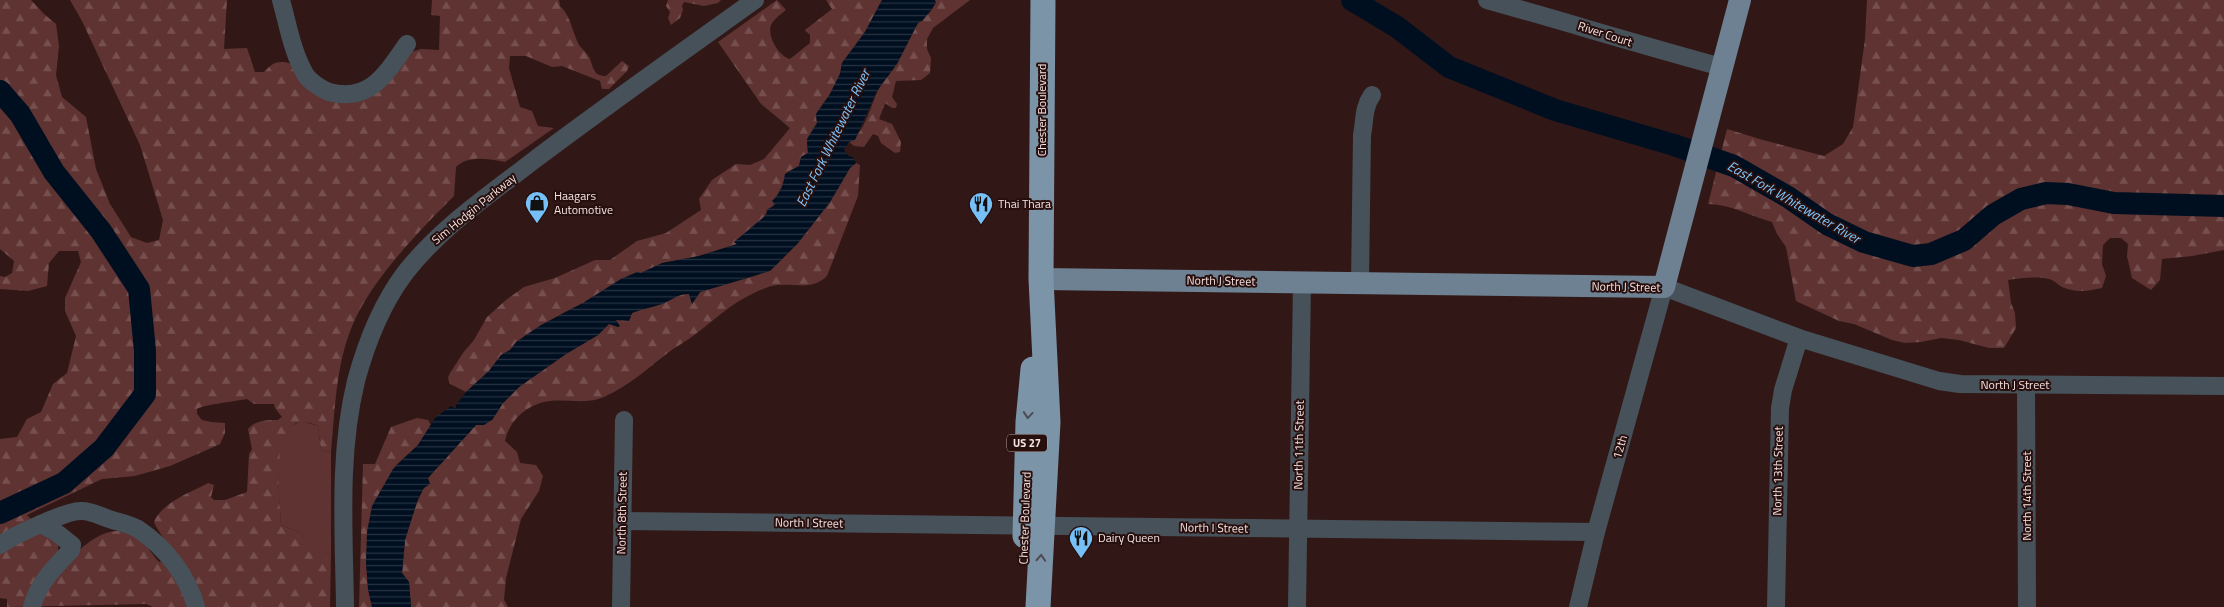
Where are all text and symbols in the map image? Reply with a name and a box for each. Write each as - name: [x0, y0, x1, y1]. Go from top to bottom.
- street label: River Court: [1576, 16, 1635, 51]
- water label: East Fork Whitewater River: [790, 64, 876, 210]
- street label: Chester Boulevard: [1032, 64, 1051, 156]
- water label: East Fork Whitewater River: [1724, 155, 1866, 249]
- street label: Sim Hodgin Parkway: [427, 168, 520, 249]
- place label: Haagars Automotive: [554, 186, 613, 219]
- shop icon: Haagars Automotive: [524, 190, 550, 224]
- restaurant icon: Thai Thara: [968, 191, 994, 225]
- place label: Thai Thara: [998, 194, 1051, 213]
- street label: North J Street: [1186, 270, 1256, 291]
- street label: North J Street: [1591, 276, 1661, 297]
- street label: North J Street: [1981, 375, 2050, 394]
- street label: North 11th Street: [1288, 399, 1309, 490]
- one-way arrow: [1023, 411, 1034, 419]
- street label: North 13th Street: [1767, 425, 1788, 516]
- street label: 12th: [1607, 433, 1632, 461]
- road number: US 27: [1007, 434, 1047, 452]
- street label: North 14th Street: [2017, 450, 2036, 541]
- street label: North 8th Street: [611, 471, 632, 555]
- street label: Chester Boulevard: [1013, 471, 1036, 565]
- street label: North I Street: [775, 512, 844, 533]
- street label: North I Street: [1180, 517, 1249, 538]
- restaurant icon: Dairy Queen: [1068, 525, 1094, 559]
- place label: Dairy Queen: [1098, 528, 1160, 547]
- one-way arrow: [1035, 554, 1046, 562]

